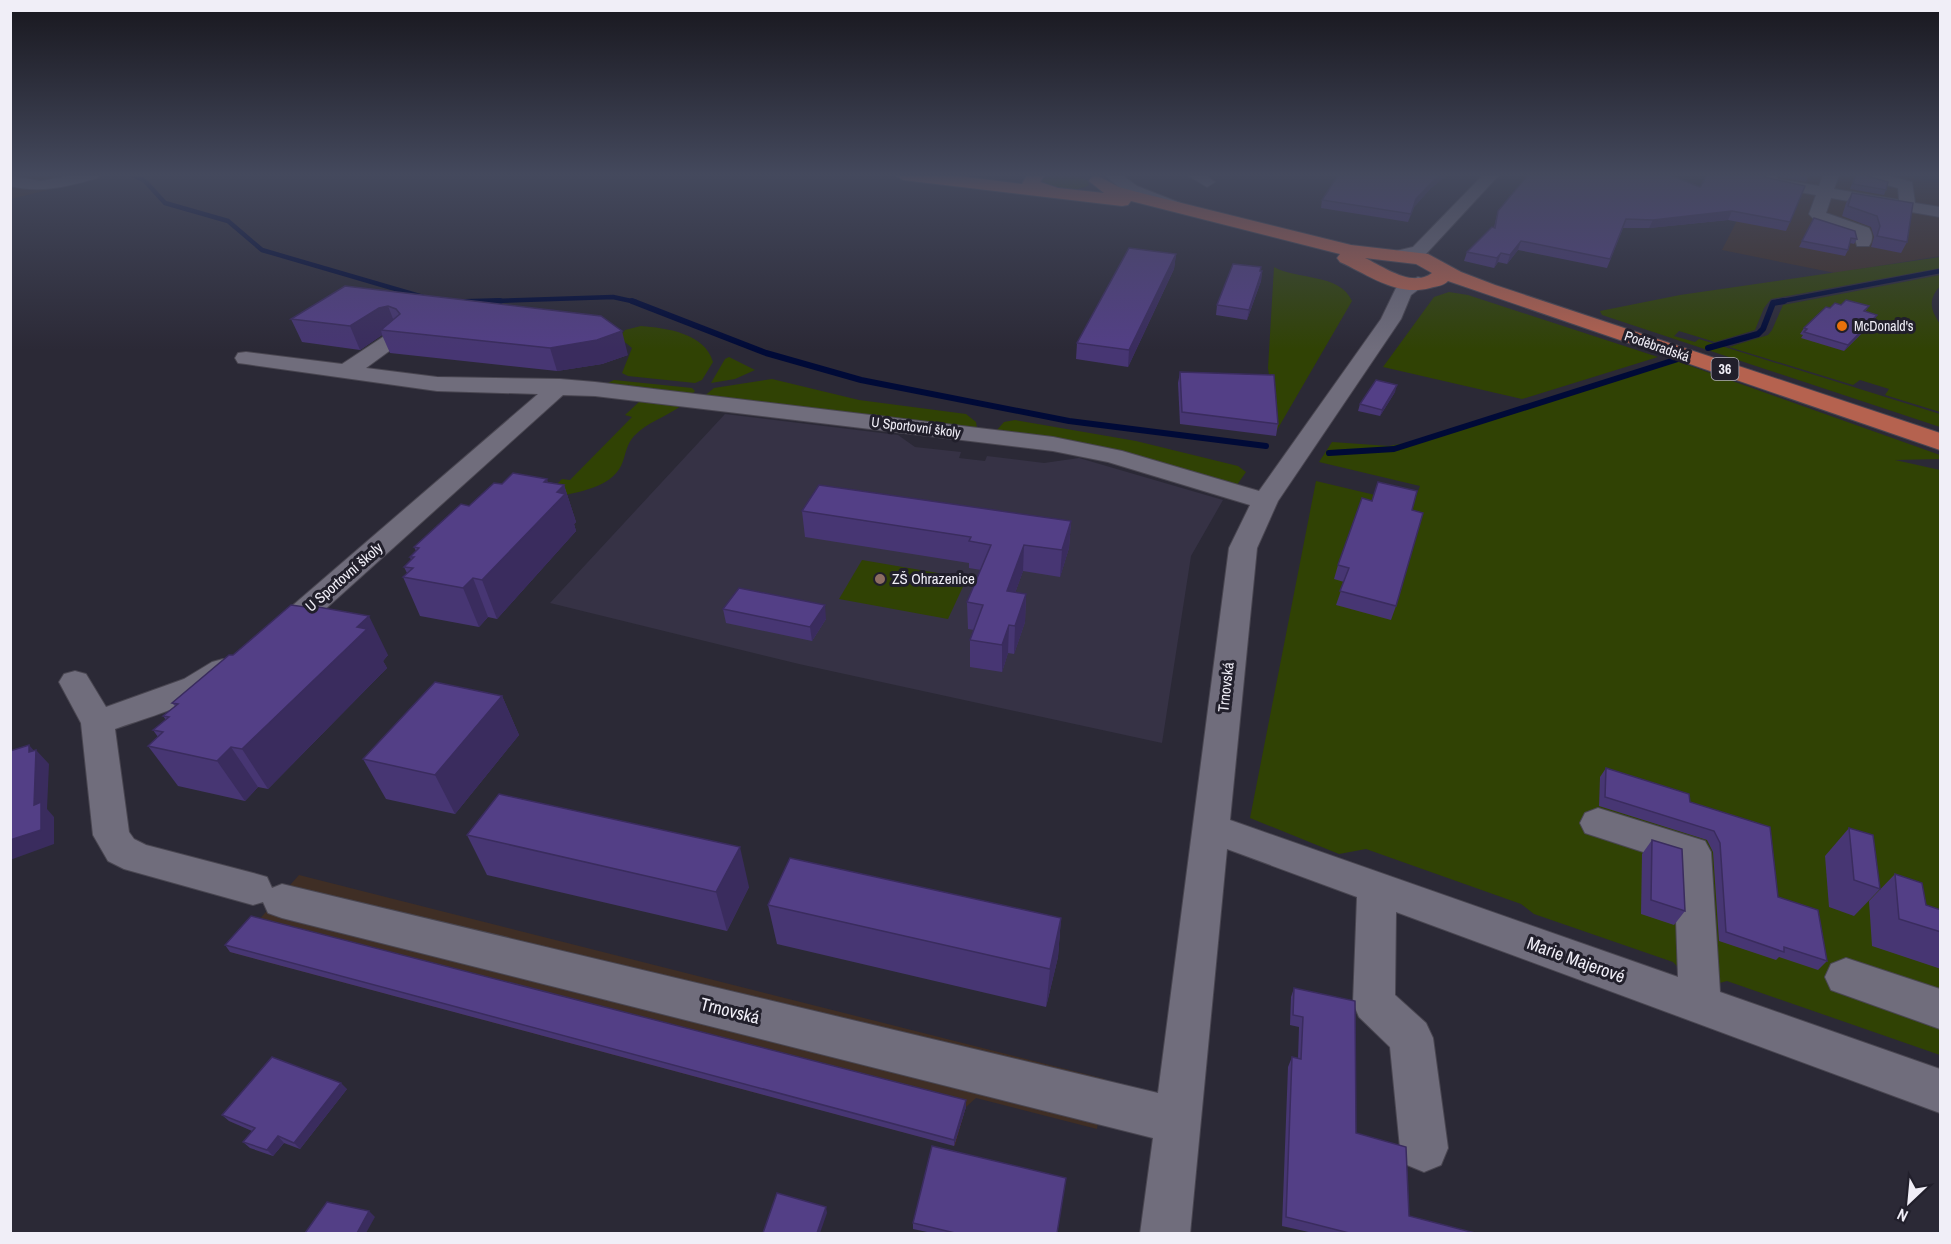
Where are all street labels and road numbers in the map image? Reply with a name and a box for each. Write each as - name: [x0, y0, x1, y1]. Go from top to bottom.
- street label: Poděbradská: [1622, 326, 1692, 366]
- road number: 36: [1712, 358, 1738, 380]
- street label: U Sportovní školy: [870, 413, 962, 441]
- street label: U Sportovní školy: [300, 537, 388, 616]
- street label: Trnovská: [1212, 661, 1239, 713]
- street label: Marie Majerové: [1524, 930, 1629, 989]
- street label: Trnovská: [698, 991, 762, 1030]

